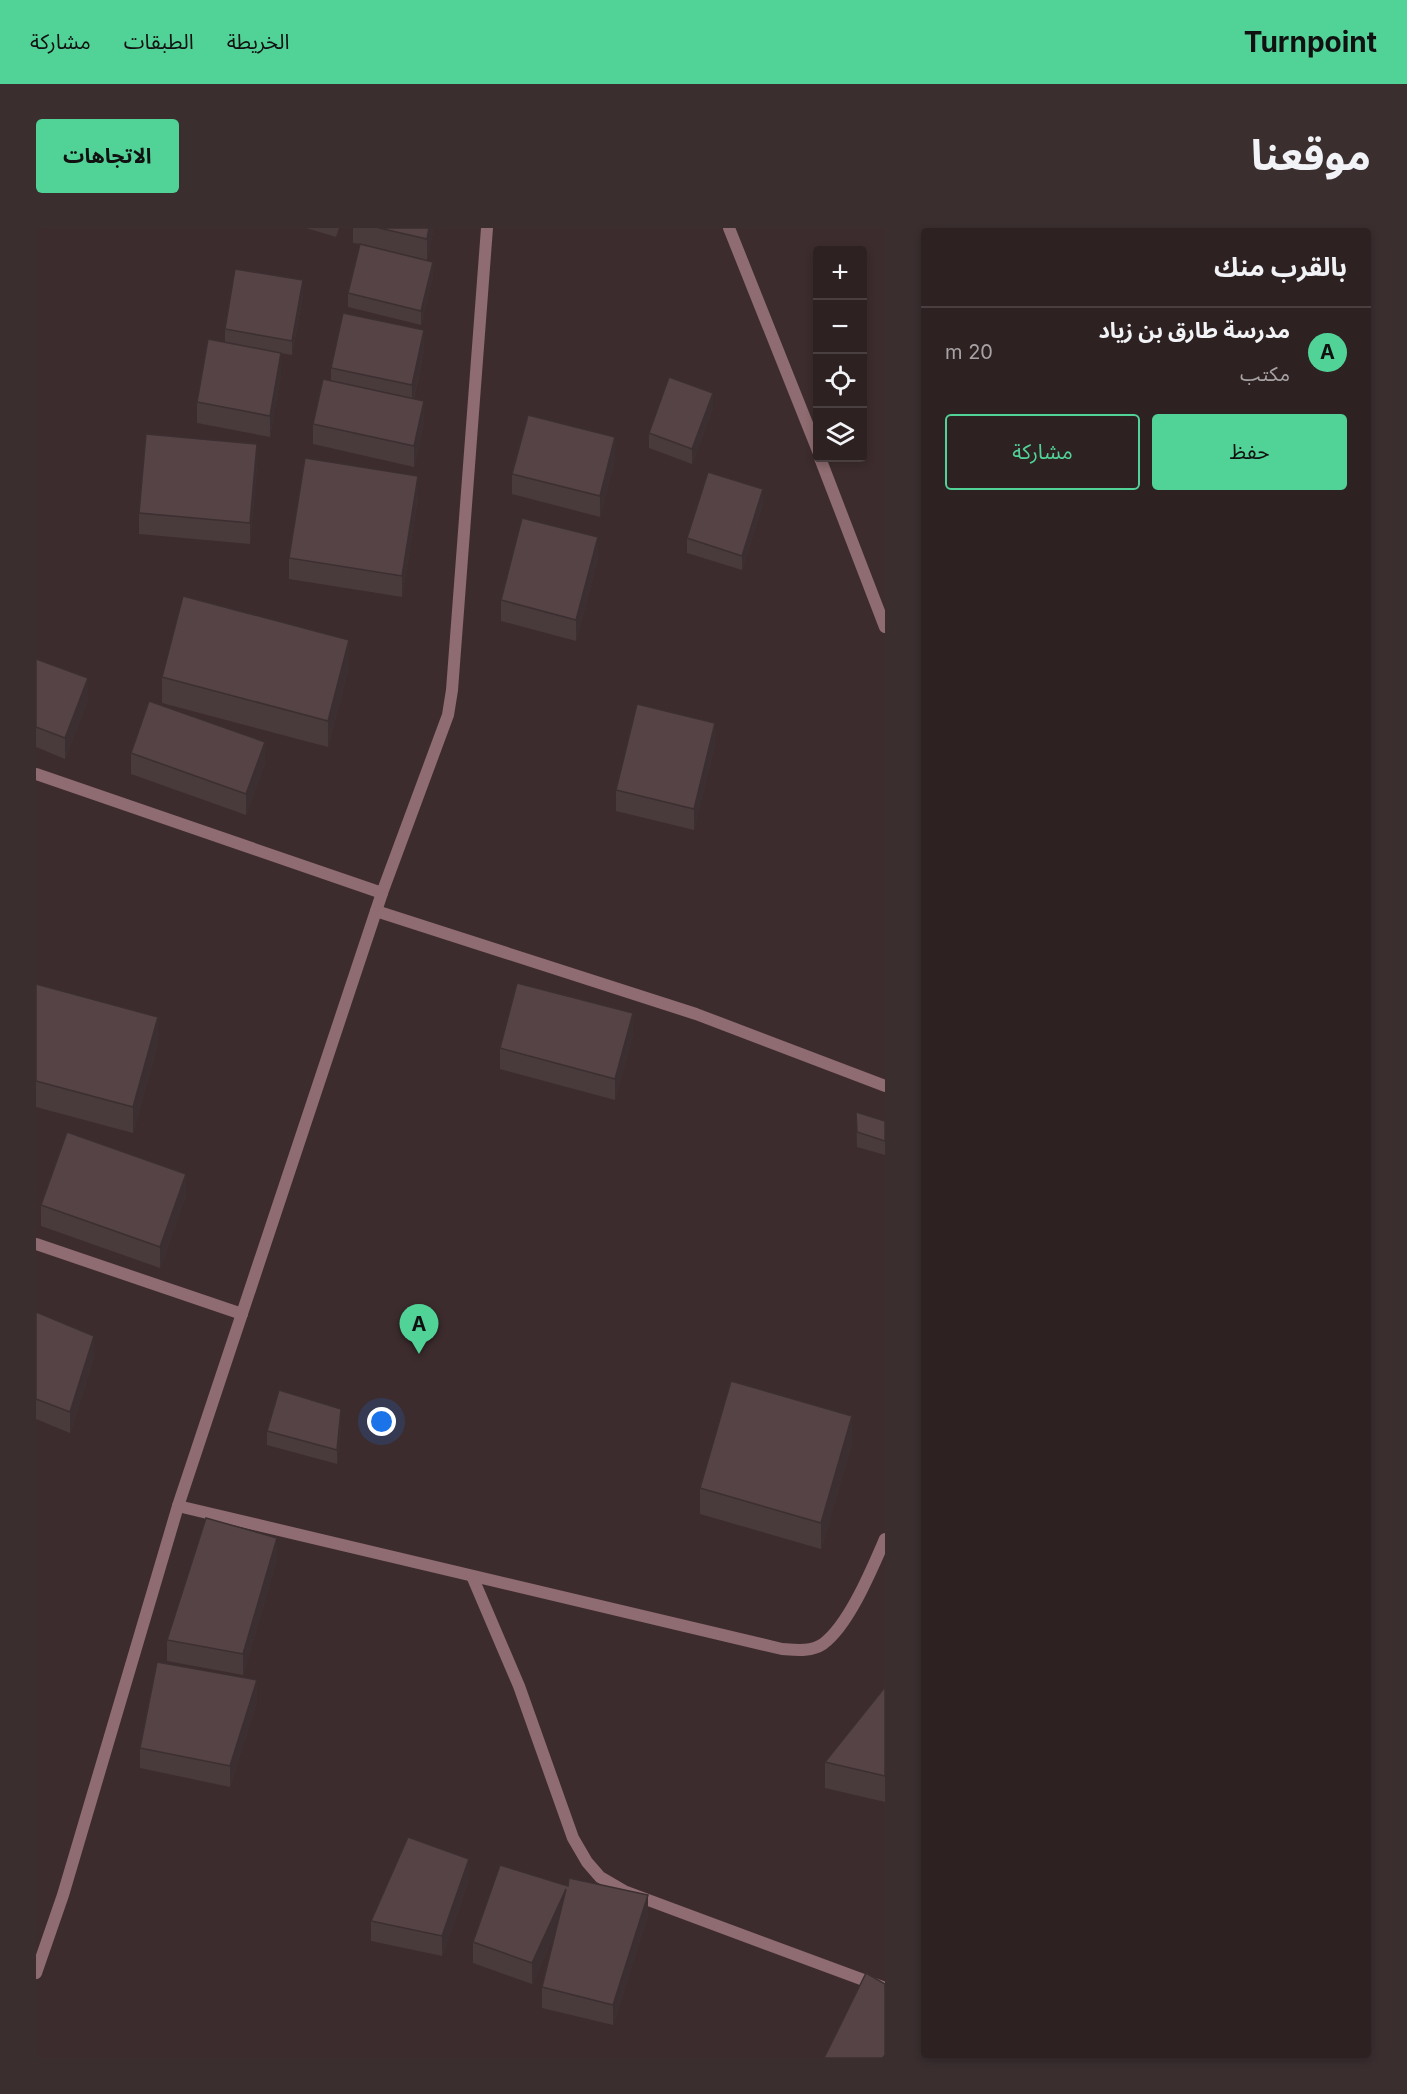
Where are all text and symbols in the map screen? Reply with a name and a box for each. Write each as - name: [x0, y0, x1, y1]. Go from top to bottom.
- text: Turnpoint: [1244, 25, 1377, 59]
- text: مشاركة: [30, 29, 91, 54]
- text: الطبقات: [124, 29, 194, 54]
- text: الخريطة: [227, 29, 290, 54]
- button: الاتجاهات: [36, 119, 179, 193]
- text: موقعنا: [1251, 129, 1371, 180]
- map controls: [813, 246, 867, 462]
- button: +: [813, 246, 867, 300]
- text: بالقرب منك: [1214, 251, 1347, 282]
- button: −: [813, 300, 867, 354]
- text: مدرسة طارق بن زياد: [1098, 317, 1290, 343]
- text: 20 m: [945, 340, 993, 364]
- text: A: [1320, 340, 1335, 364]
- button: locate: [813, 354, 867, 408]
- text: مكتب: [1240, 362, 1290, 386]
- button: layers: [813, 408, 867, 462]
- button: مشاركة: [945, 414, 1140, 490]
- button: حفظ: [1152, 414, 1347, 490]
- pin: A: [400, 1304, 439, 1354]
- your location: [367, 1407, 396, 1436]

